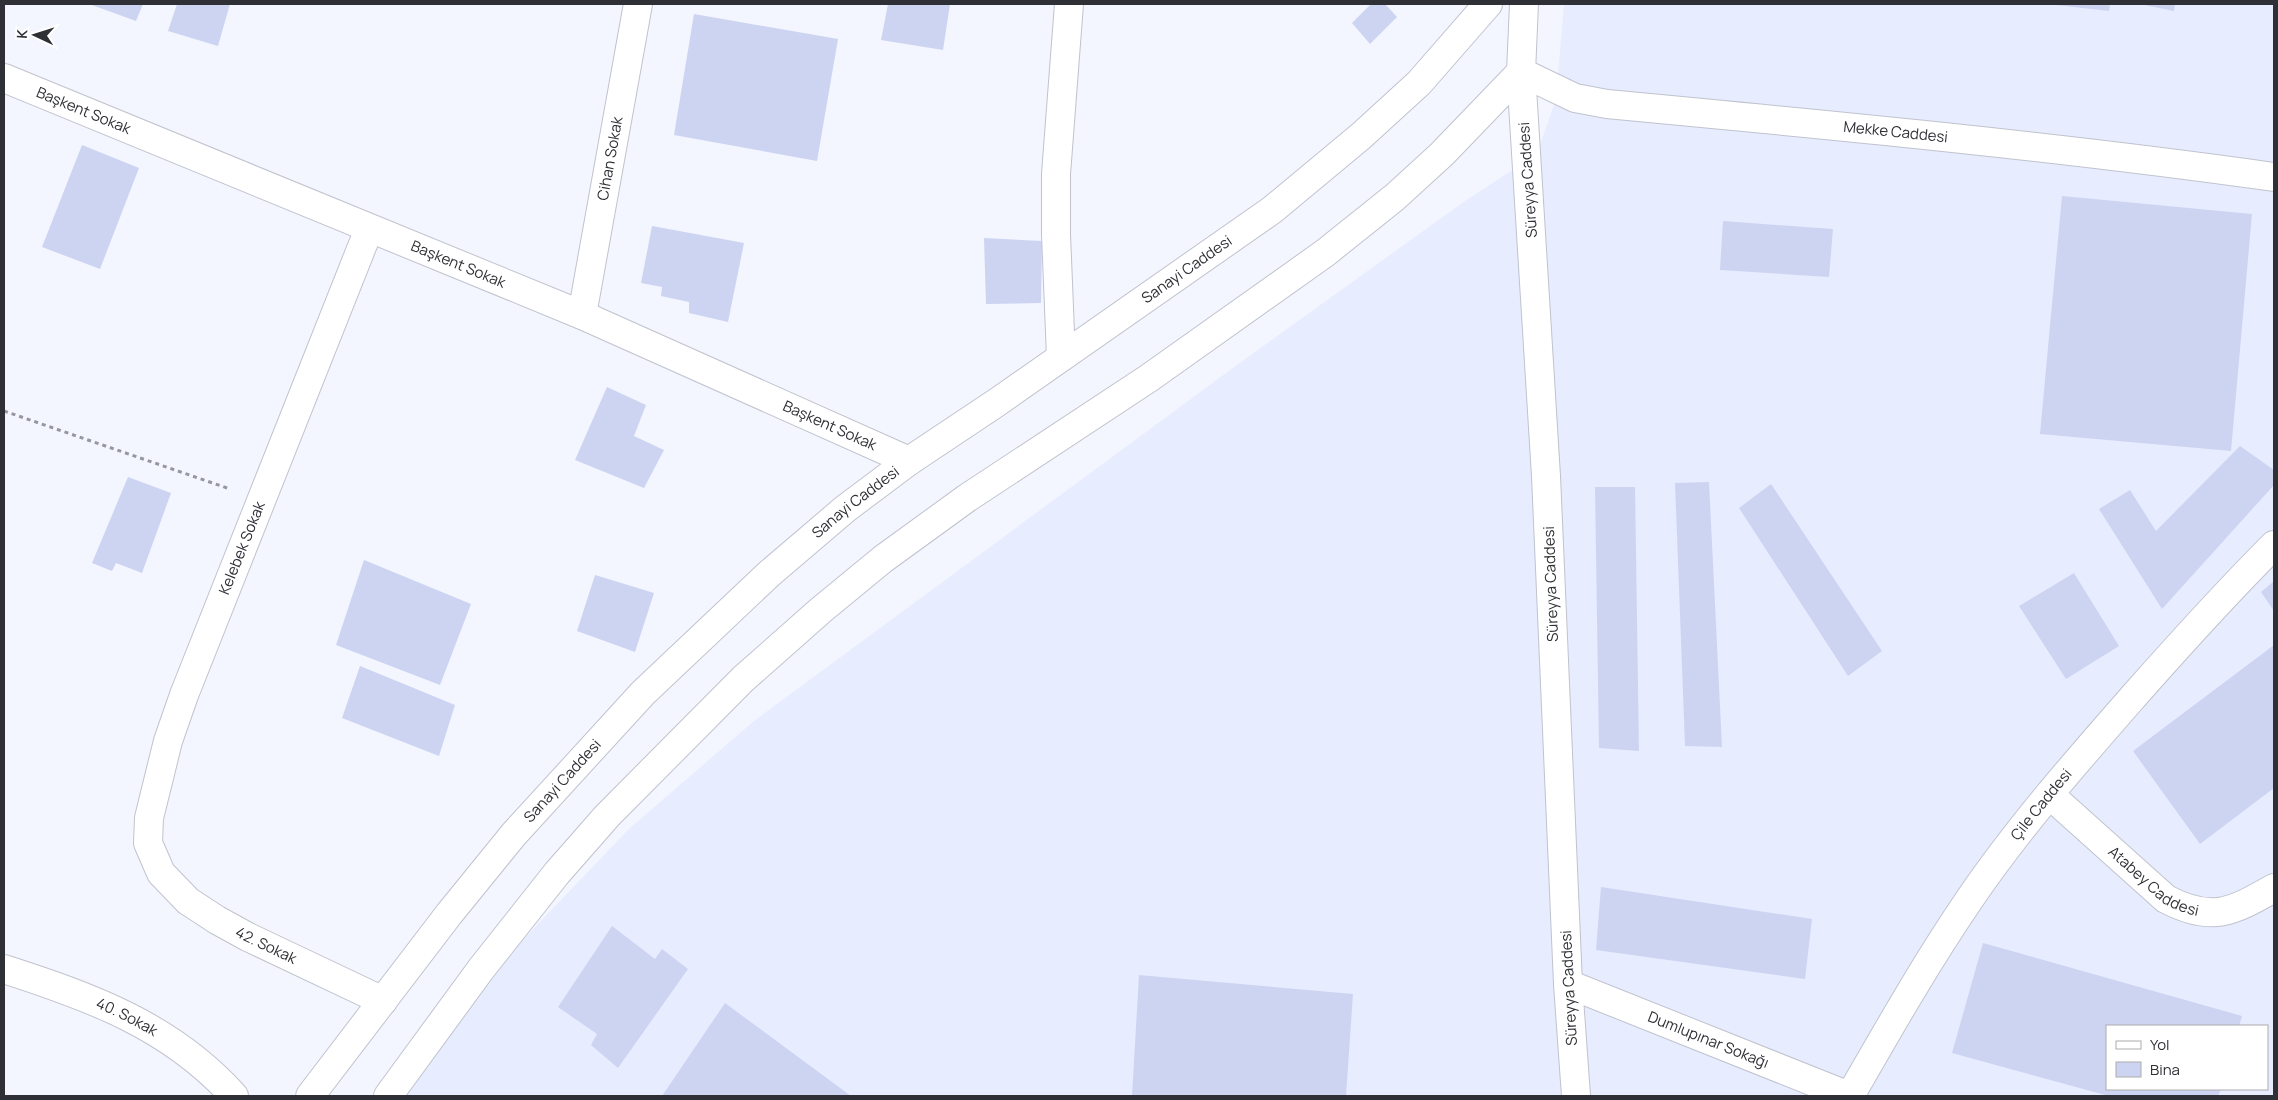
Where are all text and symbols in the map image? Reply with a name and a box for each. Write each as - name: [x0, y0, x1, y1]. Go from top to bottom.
- north arrow: [10, 10, 60, 60]
- text: K: [12, 28, 31, 39]
- street label: Başkent Sokak: [33, 81, 135, 139]
- street label: Cihan Sokak: [592, 114, 628, 202]
- street label: Mekke Caddesi: [1842, 116, 1949, 147]
- street label: Süreyya Caddesi: [1513, 122, 1542, 239]
- street label: Sanayi Caddesi: [1137, 230, 1236, 308]
- street label: Başkent Sokak: [408, 235, 510, 293]
- street label: Başkent Sokak: [780, 395, 881, 455]
- street label: Sanayi Caddesi: [807, 461, 903, 543]
- street label: Kelebek Sokak: [213, 498, 270, 598]
- street label: Süreyya Caddesi: [1538, 526, 1563, 642]
- street label: Sanayi Caddesi: [519, 734, 606, 827]
- street label: Çile Caddesi: [2005, 764, 2076, 844]
- street label: Atabey Caddesi: [2104, 841, 2201, 921]
- street label: 42. Sokak: [232, 921, 301, 969]
- street label: Süreyya Caddesi: [1555, 930, 1582, 1046]
- street label: 40. Sokak: [93, 992, 162, 1041]
- street label: Dumlupınar Sokağı: [1645, 1006, 1772, 1073]
- legend: [2106, 1025, 2268, 1090]
- text: Yol: [2150, 1034, 2170, 1055]
- text: Bina: [2150, 1059, 2180, 1080]

